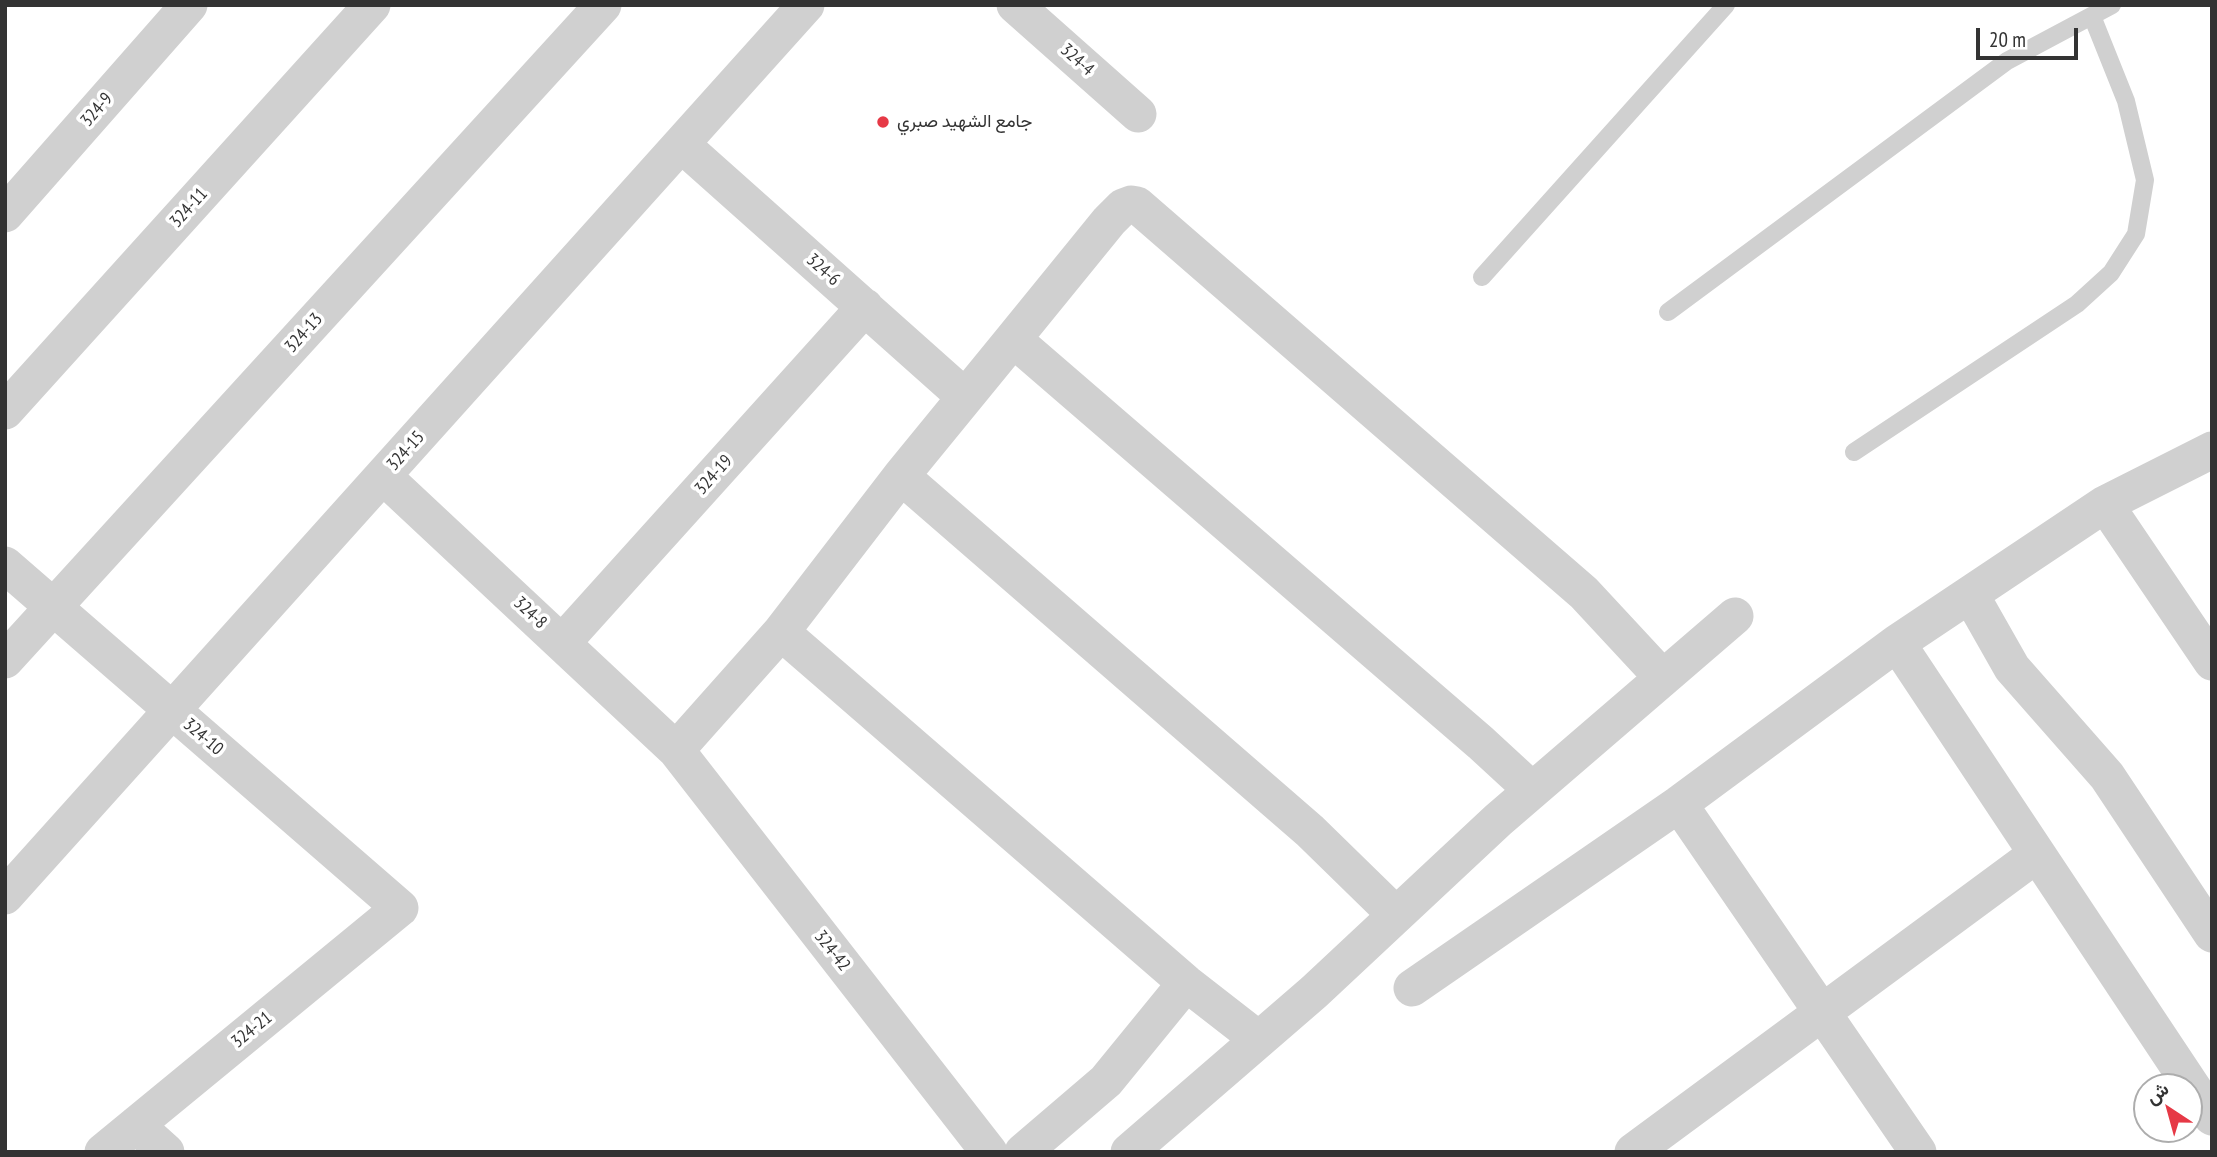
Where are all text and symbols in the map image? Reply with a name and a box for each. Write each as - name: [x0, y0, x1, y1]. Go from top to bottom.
- scale bar: [1979, 14, 2080, 58]
- text: 20 m: [1989, 26, 2026, 53]
- street label: 324-4: [1056, 39, 1098, 81]
- street label: 324-9: [77, 89, 117, 131]
- place label: جامع الشهيد صبري: [897, 111, 1032, 133]
- marker: جامع الشهيد صبري: [875, 114, 891, 130]
- street label: 324-11: [166, 184, 212, 232]
- street label: 324-6: [802, 249, 844, 291]
- street label: 324-13: [281, 309, 327, 357]
- street label: 324-15: [383, 427, 429, 475]
- street label: 324-19: [691, 451, 737, 499]
- street label: 324-8: [509, 592, 551, 634]
- street label: 324-10: [179, 714, 227, 760]
- street label: 324-42: [809, 926, 855, 976]
- street label: 324-21: [227, 1007, 277, 1053]
- north arrow: [2133, 1073, 2203, 1143]
- text: ش: [2141, 1076, 2173, 1109]

